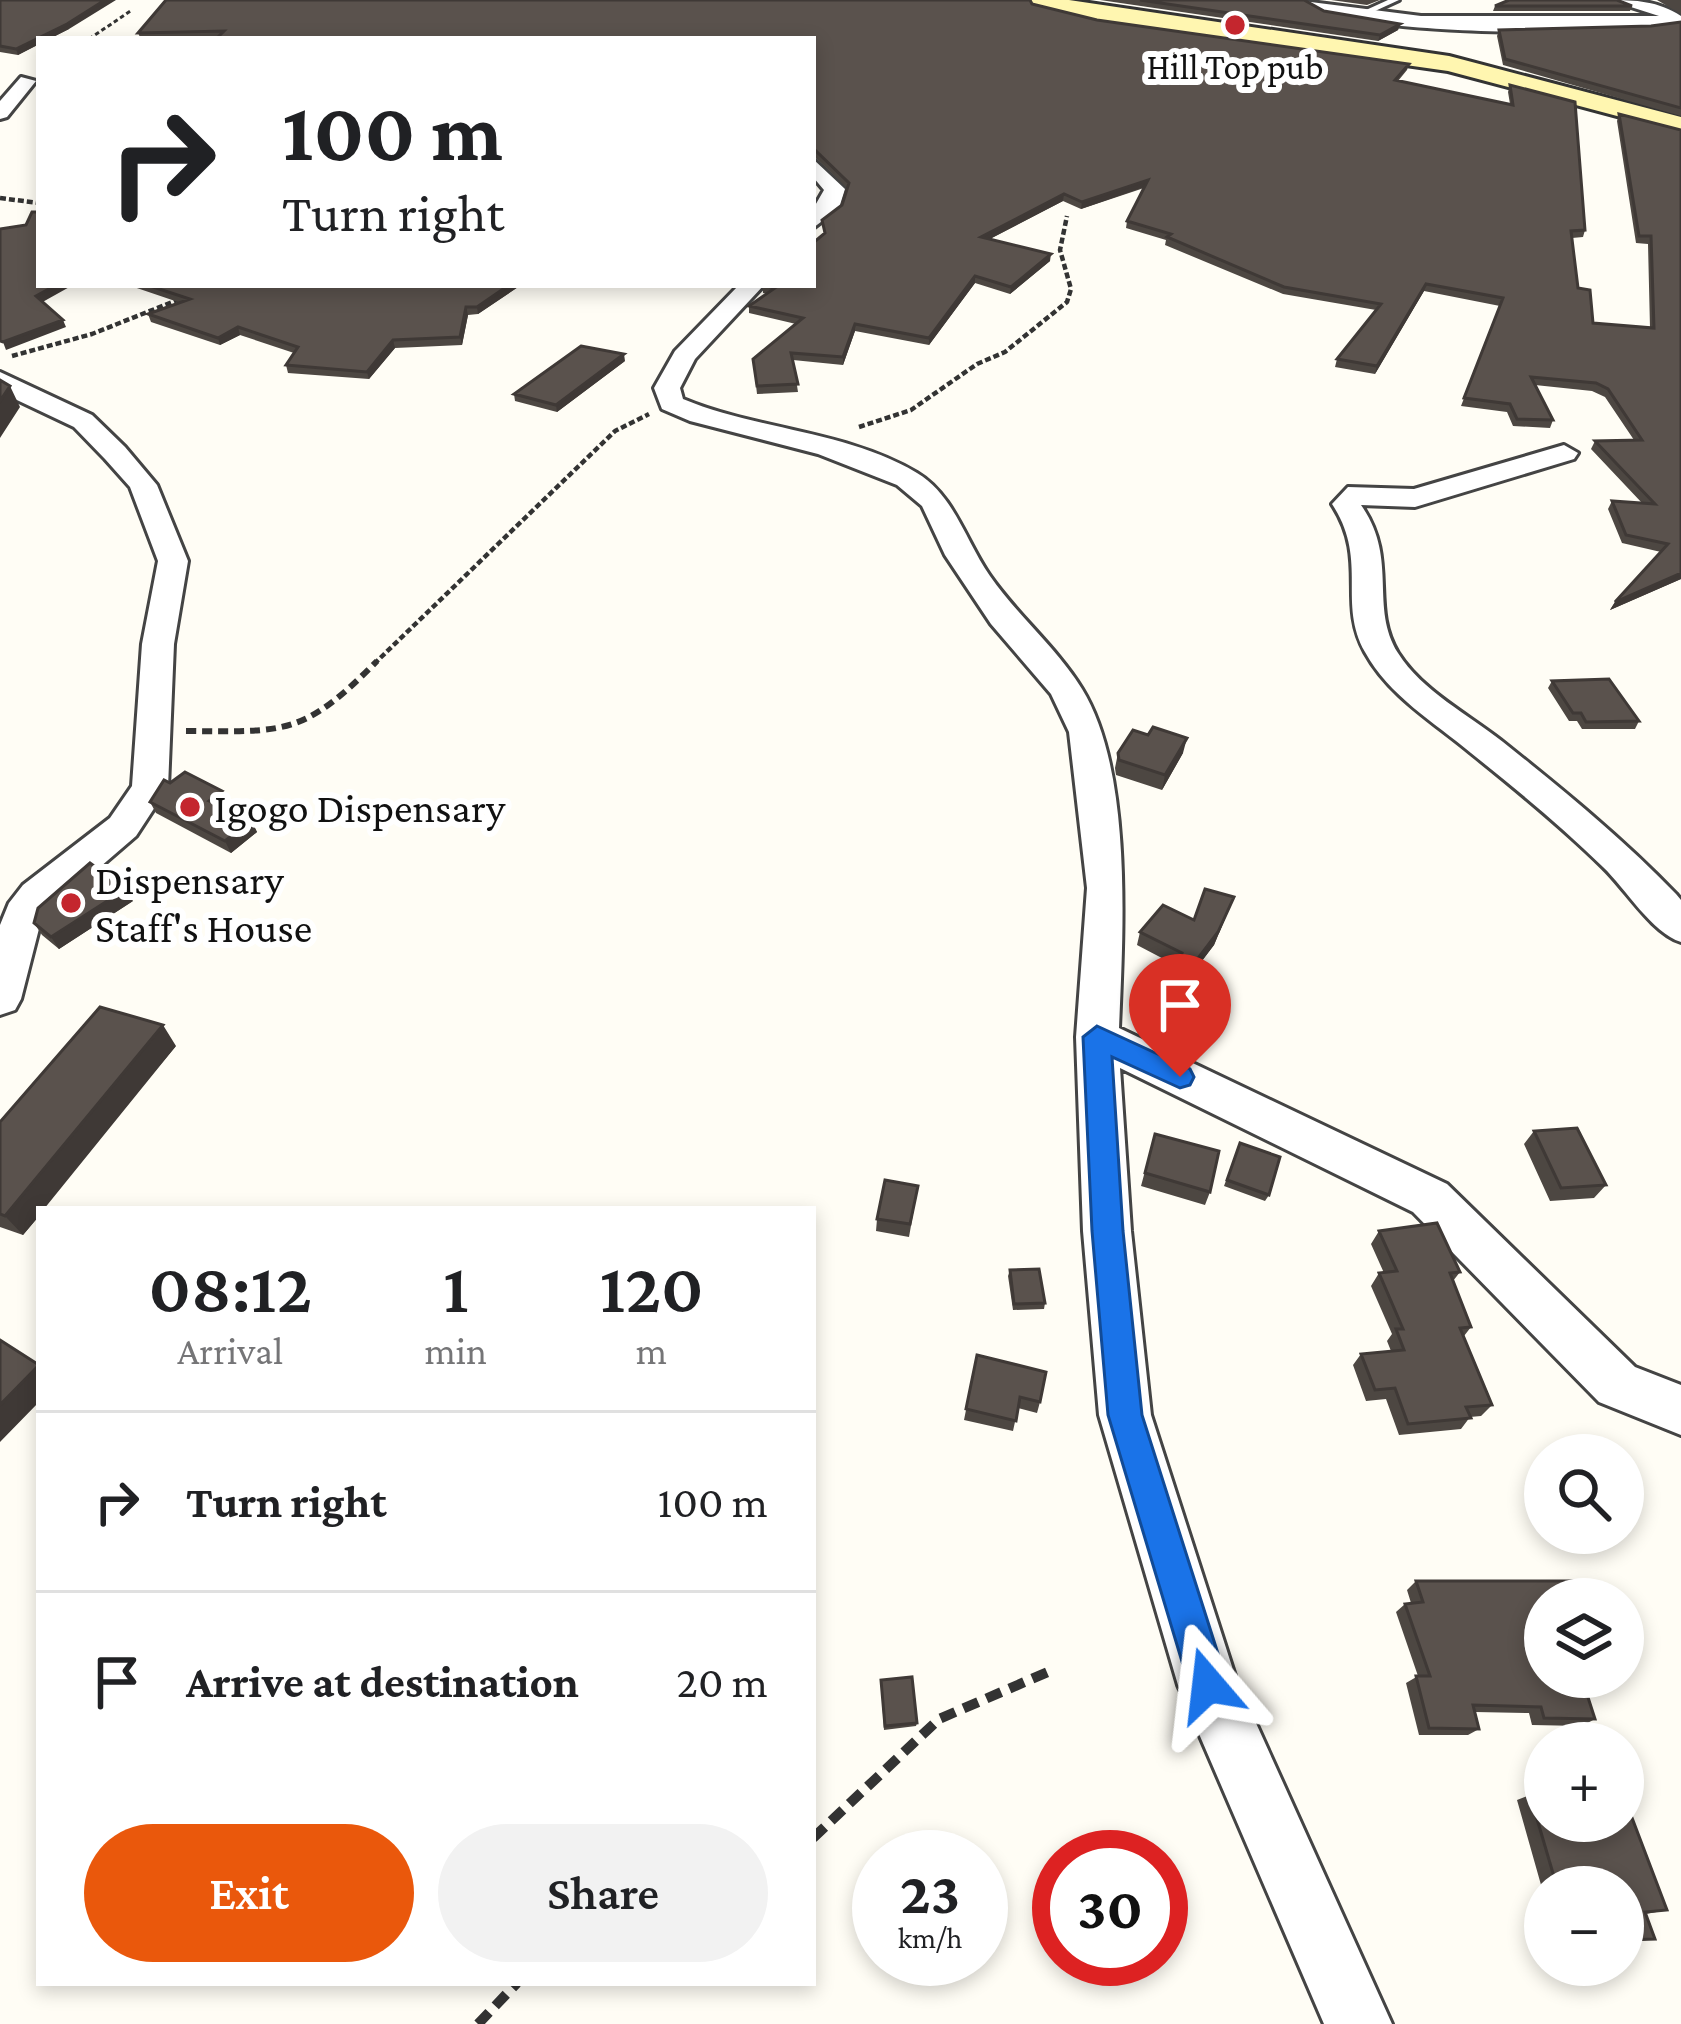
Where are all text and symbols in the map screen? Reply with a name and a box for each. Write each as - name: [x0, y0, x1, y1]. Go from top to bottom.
- marker: Hill Top pub: [1222, 12, 1248, 38]
- place label: Hill Top pub: [1147, 47, 1323, 87]
- icon: right: [84, 84, 240, 240]
- text: 100 m: [282, 85, 503, 178]
- text: Turn right: [282, 183, 504, 243]
- place label: Igogo Dispensary: [214, 784, 506, 831]
- marker: Igogo Dispensary: [177, 794, 203, 820]
- place label: Dispensary Staff's House: [95, 856, 312, 951]
- marker: Dispensary Staff's House: [58, 890, 84, 916]
- pin: [1129, 954, 1231, 1077]
- icon: arrive: [1147, 972, 1213, 1038]
- text: 08:12: [148, 1247, 312, 1327]
- text: 1: [443, 1247, 469, 1327]
- text: 120: [600, 1247, 704, 1327]
- text: Arrival: [177, 1329, 283, 1372]
- text: min: [425, 1329, 487, 1372]
- text: m: [636, 1329, 667, 1372]
- map controls: [1524, 1434, 1644, 1986]
- button: search: [1524, 1434, 1644, 1554]
- icon: right: [84, 1469, 150, 1535]
- text: Turn right: [186, 1477, 387, 1527]
- text: 100 m: [658, 1477, 768, 1527]
- button: layers: [1524, 1578, 1644, 1698]
- position arrow: [1145, 1622, 1271, 1748]
- icon: arrive: [84, 1649, 150, 1715]
- text: Arrive at destination: [186, 1657, 579, 1707]
- text: 20 m: [677, 1657, 768, 1707]
- button: +: [1524, 1722, 1644, 1842]
- button: Exit: [84, 1824, 414, 1962]
- button: Share: [438, 1824, 768, 1962]
- speed limit sign: 30: [1032, 1830, 1188, 1986]
- text: 23: [900, 1859, 960, 1926]
- button: −: [1524, 1866, 1644, 1986]
- text: km/h: [898, 1921, 962, 1954]

